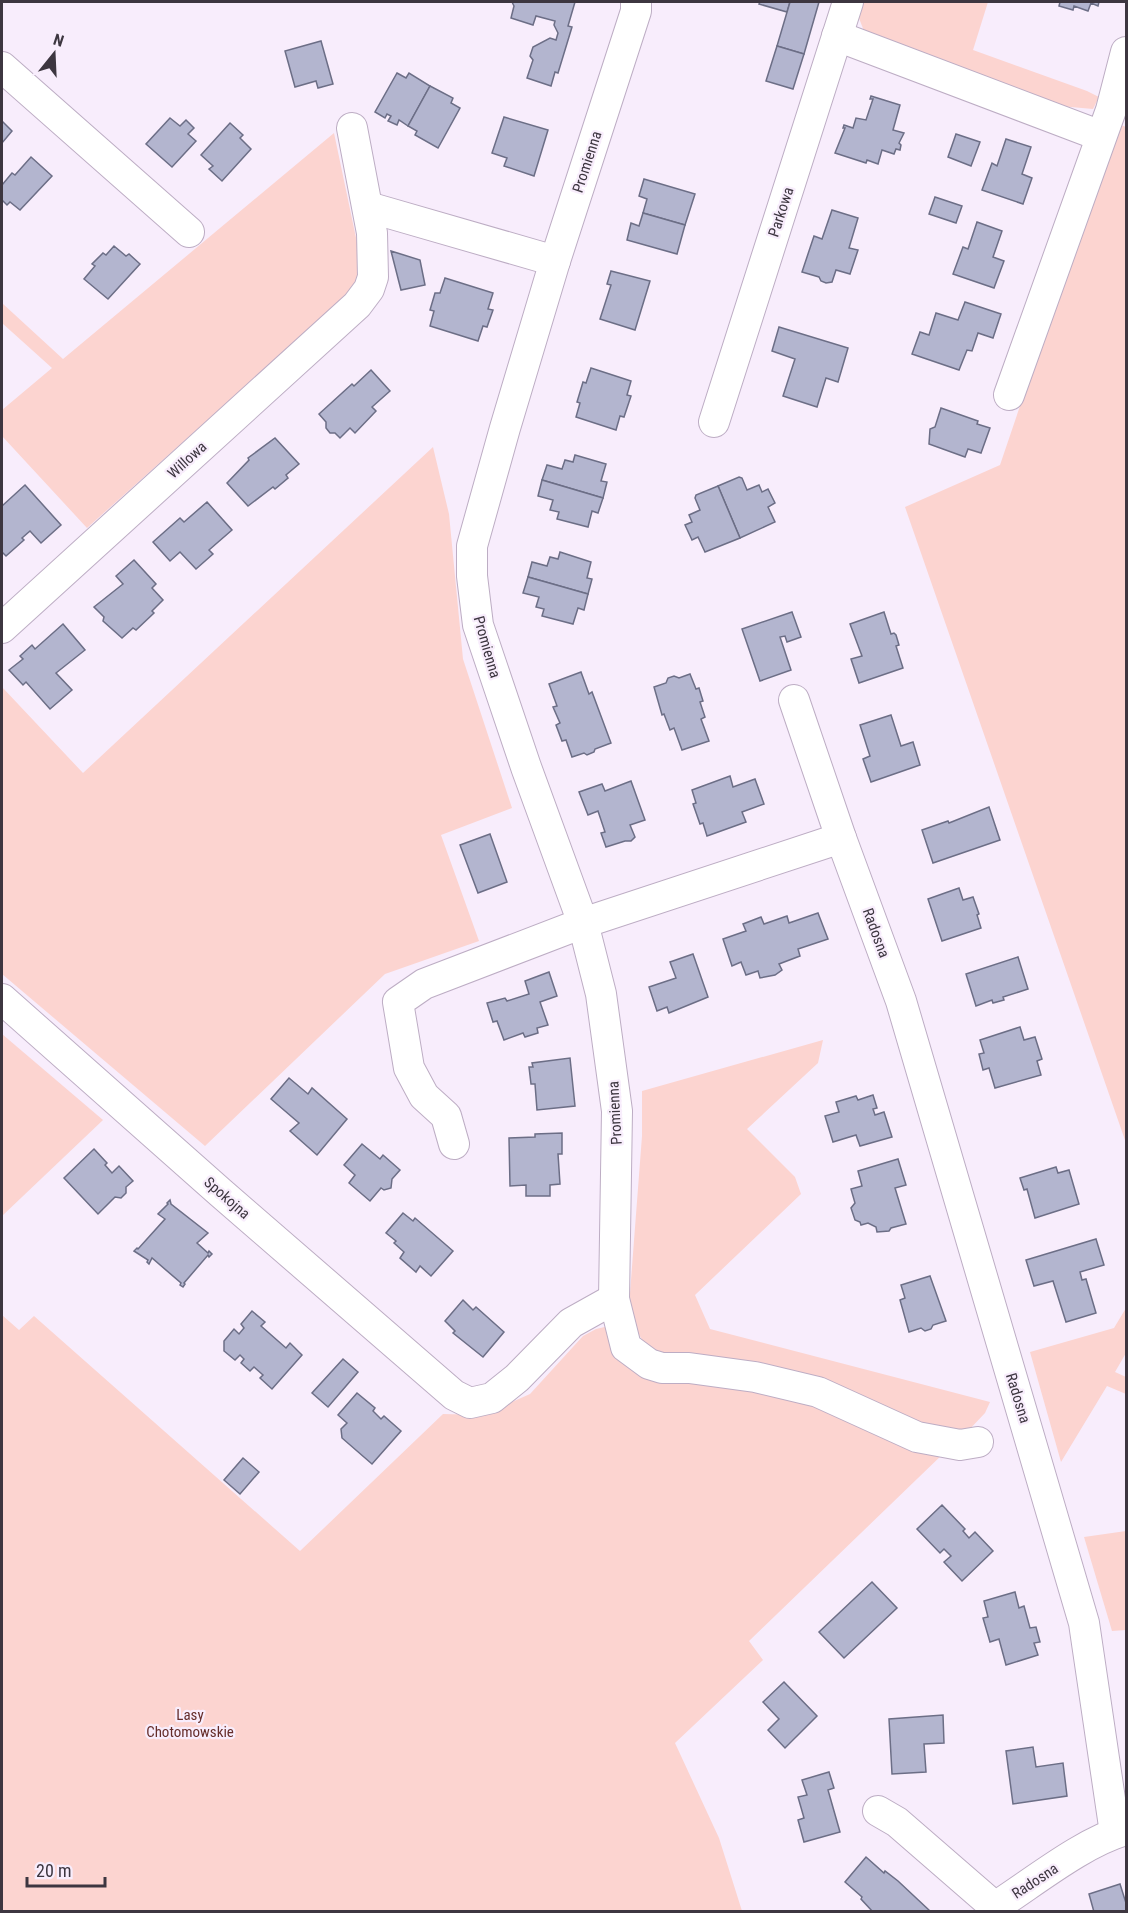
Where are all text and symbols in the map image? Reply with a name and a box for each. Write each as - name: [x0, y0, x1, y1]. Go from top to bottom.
- north arrow: [24, 24, 84, 84]
- text: N: [51, 30, 66, 51]
- street label: Promienna: [569, 129, 605, 195]
- street label: Parkowa: [765, 185, 797, 239]
- street label: Willowa: [164, 438, 210, 482]
- street label: Promienna: [470, 614, 504, 680]
- street label: Radosna: [859, 906, 893, 960]
- street label: Promienna: [604, 1081, 626, 1145]
- street label: Spokojna: [200, 1173, 254, 1223]
- street label: Radosna: [1002, 1371, 1034, 1425]
- park label: Lasy Chotomowskie: [146, 1706, 234, 1741]
- scale bar: [27, 1850, 105, 1888]
- street label: Radosna: [1009, 1859, 1061, 1903]
- text: 20 m: [36, 1860, 71, 1881]

